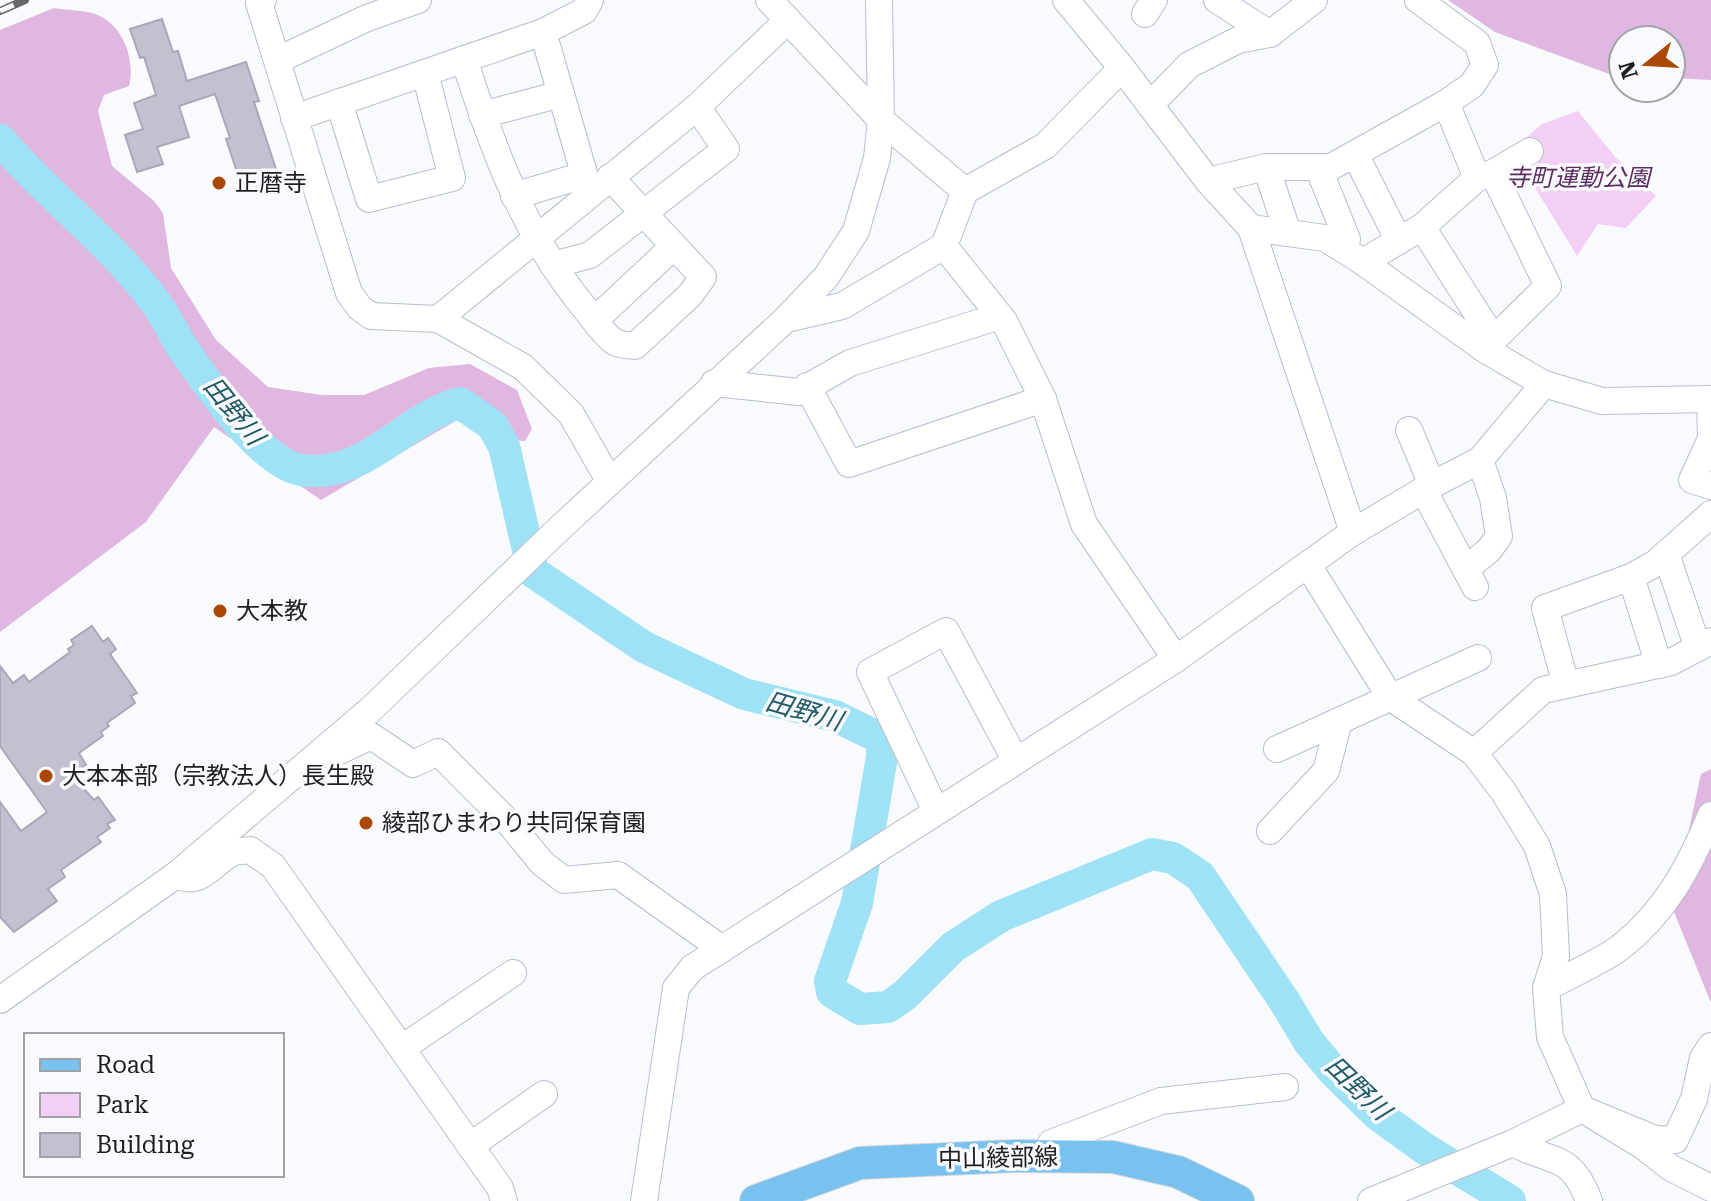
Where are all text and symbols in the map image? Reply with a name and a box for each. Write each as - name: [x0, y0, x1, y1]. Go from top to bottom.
- north arrow: [1607, 24, 1687, 104]
- text: N: [1614, 58, 1643, 82]
- park label: 寺町運動公園: [1506, 164, 1653, 192]
- place label: 正暦寺: [235, 169, 307, 197]
- marker: 正暦寺: [210, 174, 228, 192]
- water label: 田野川: [198, 371, 272, 453]
- place label: 大本教: [236, 597, 308, 625]
- marker: 大本教: [211, 602, 229, 620]
- water label: 田野川: [762, 686, 849, 737]
- place label: 大本本部（宗教法人）長生殿: [62, 762, 374, 790]
- marker: 大本本部（宗教法人）長生殿: [37, 767, 55, 785]
- place label: 綾部ひまわり共同保育園: [382, 809, 646, 837]
- marker: 綾部ひまわり共同保育園: [357, 814, 375, 832]
- legend: [24, 1033, 284, 1177]
- water label: 田野川: [1320, 1050, 1399, 1128]
- text: Road: [96, 1051, 155, 1079]
- text: Park: [96, 1091, 149, 1119]
- text: Building: [96, 1131, 194, 1159]
- street label: 中山綾部線: [938, 1143, 1058, 1173]

